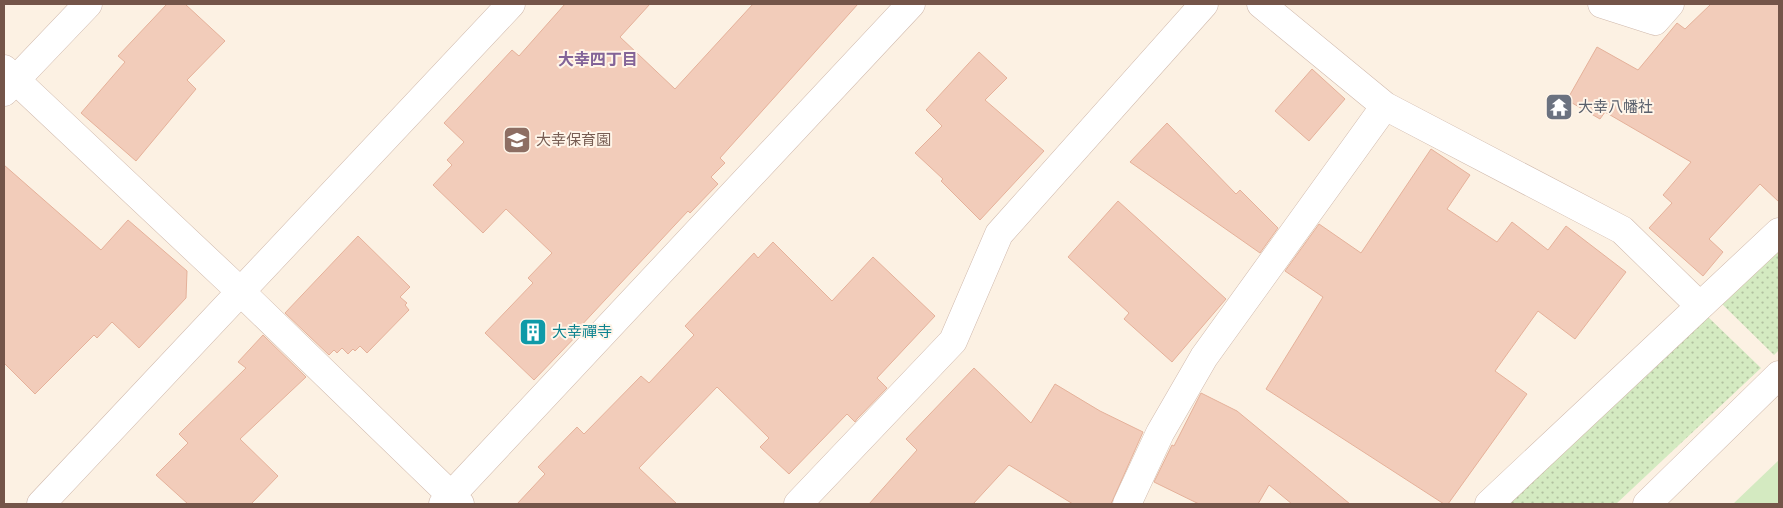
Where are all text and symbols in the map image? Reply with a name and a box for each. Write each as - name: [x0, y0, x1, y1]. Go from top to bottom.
- district label: 大幸四丁目: [558, 50, 638, 69]
- temple icon: 大幸八幡社: [1544, 92, 1574, 122]
- place label: 大幸八幡社: [1578, 98, 1653, 116]
- school or university icon: 大幸保育園: [502, 125, 532, 155]
- place label: 大幸保育園: [536, 131, 611, 149]
- building icon: 大幸禪寺: [518, 317, 548, 347]
- place label: 大幸禪寺: [552, 323, 612, 341]

